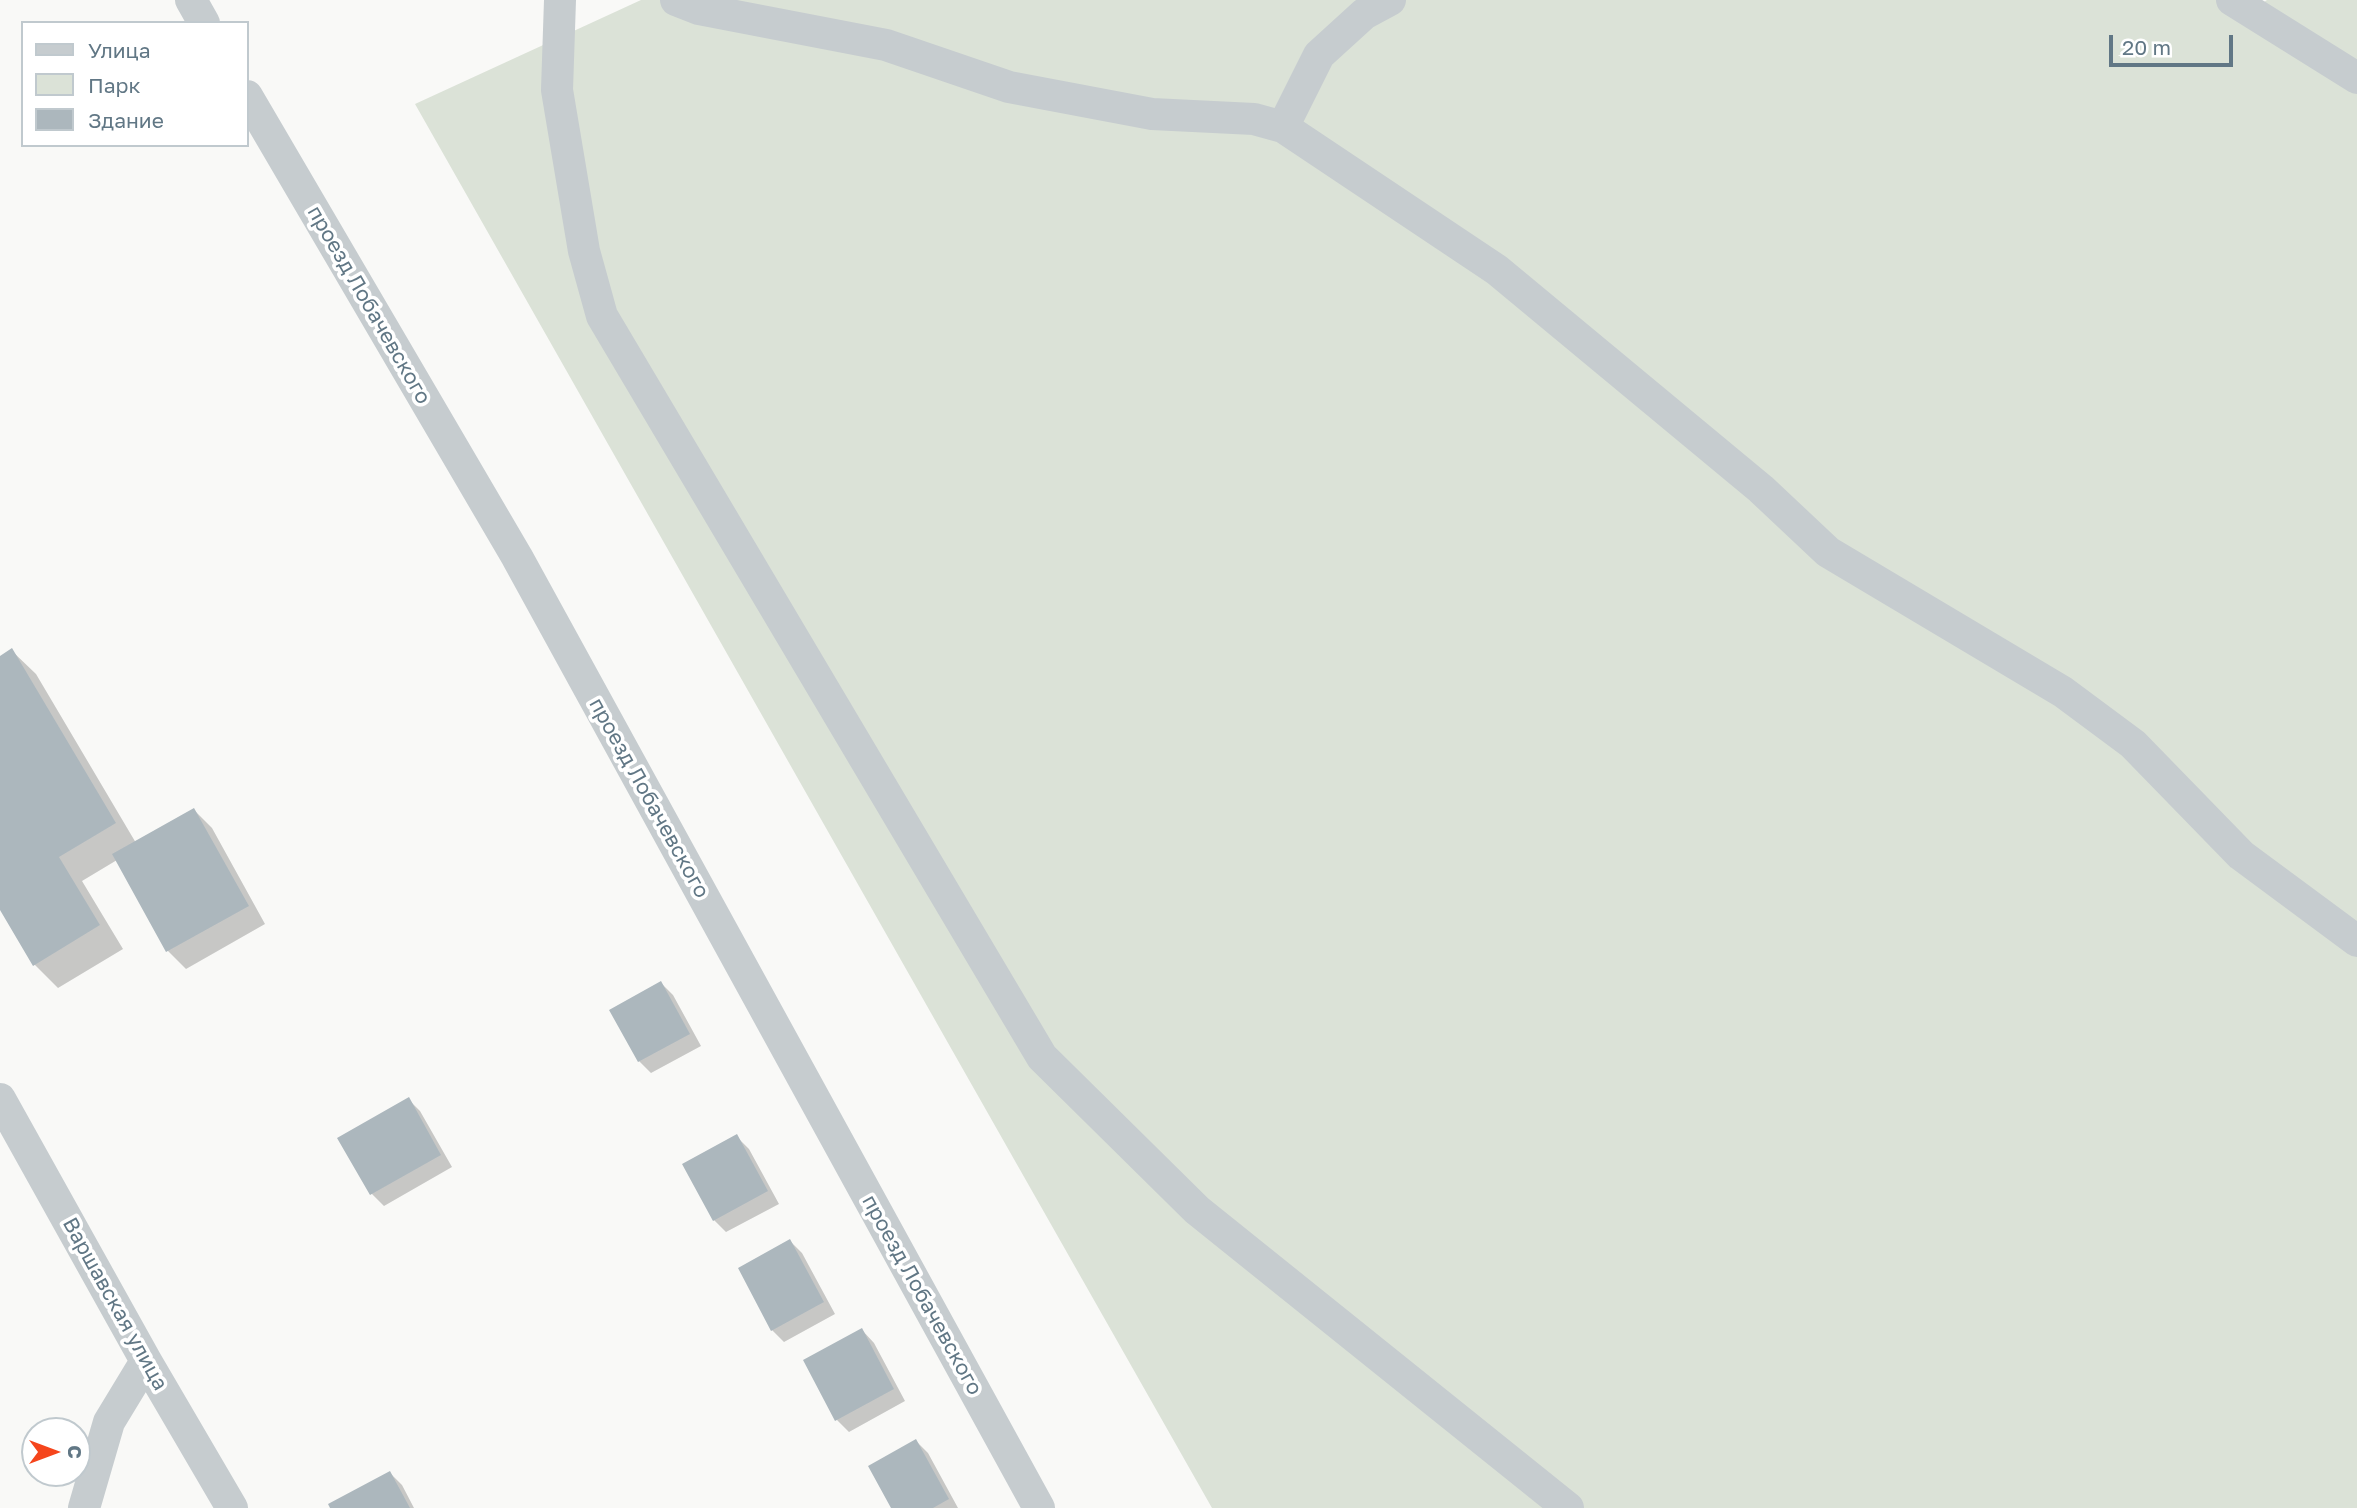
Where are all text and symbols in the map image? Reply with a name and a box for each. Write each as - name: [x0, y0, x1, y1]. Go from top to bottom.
- legend: [21, 21, 248, 147]
- scale bar: [2112, 21, 2236, 65]
- text: 20 m: [2122, 34, 2171, 60]
- text: Улица: [88, 37, 151, 63]
- text: Парк: [88, 72, 141, 98]
- text: Здание: [88, 107, 164, 133]
- street label: проезд Лобачевского: [302, 201, 436, 409]
- street label: проезд Лобачевского: [584, 694, 714, 902]
- street label: проезд Лобачевского: [857, 1191, 987, 1399]
- street label: Варшавская улица: [57, 1213, 173, 1395]
- north arrow: [21, 1417, 91, 1487]
- text: С: [64, 1445, 87, 1459]

